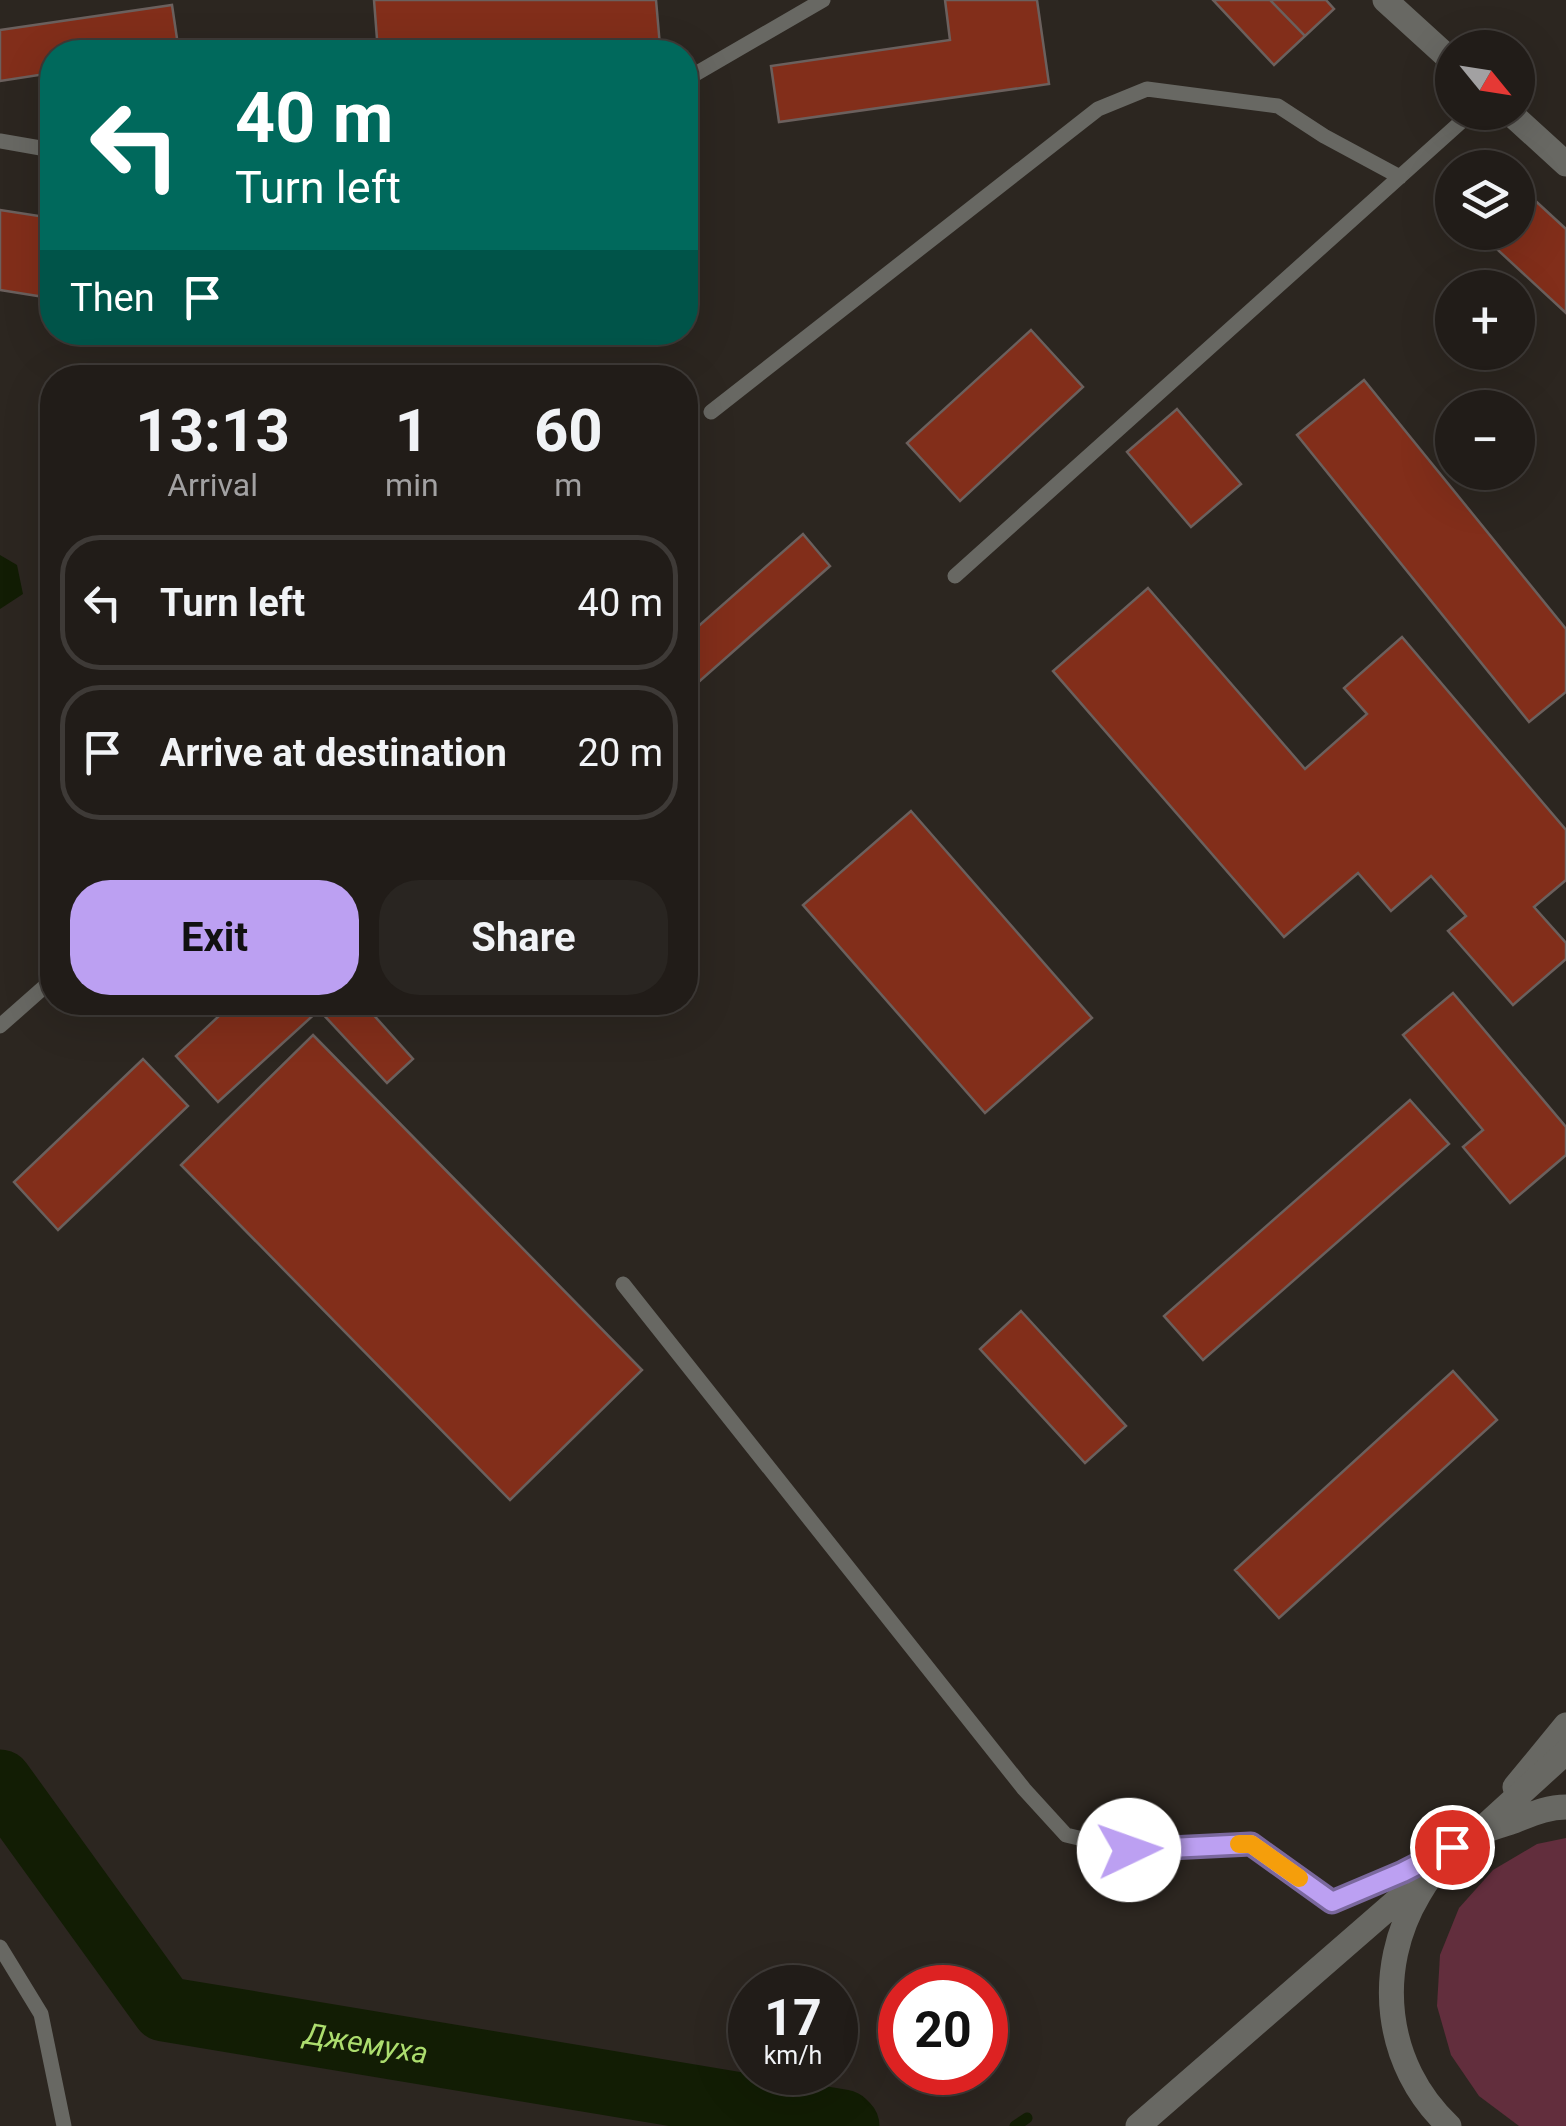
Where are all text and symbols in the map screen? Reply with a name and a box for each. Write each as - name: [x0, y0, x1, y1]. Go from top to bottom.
- north arrow: [1435, 30, 1535, 130]
- map controls: [1435, 30, 1535, 490]
- text: 40 m: [235, 77, 393, 159]
- icon: left: [70, 80, 200, 210]
- button: layers: [1435, 150, 1535, 250]
- text: Turn left: [235, 161, 401, 214]
- icon: arrive: [175, 270, 230, 325]
- button: +: [1435, 270, 1535, 370]
- text: Then: [70, 276, 155, 320]
- button: −: [1435, 390, 1535, 490]
- text: 13:13: [135, 395, 290, 466]
- text: 1: [395, 395, 429, 466]
- text: 60: [534, 395, 603, 466]
- text: Arrival: [167, 466, 258, 504]
- text: min: [385, 466, 439, 504]
- text: m: [554, 466, 582, 504]
- icon: left: [75, 575, 130, 630]
- text: Turn left: [160, 581, 305, 625]
- text: 40 m: [578, 581, 663, 625]
- icon: arrive: [75, 725, 130, 780]
- text: Arrive at destination: [160, 731, 507, 775]
- text: 20 m: [578, 731, 663, 775]
- button: Exit: [70, 880, 359, 995]
- button: Share: [379, 880, 668, 995]
- position arrow: [1077, 1798, 1181, 1902]
- pin: [1410, 1805, 1495, 1890]
- icon: arrive: [1425, 1820, 1480, 1875]
- speed limit sign: 20: [878, 1965, 1008, 2095]
- text: 17: [764, 1989, 822, 2047]
- water label: Джемуха: [300, 2015, 431, 2070]
- text: km/h: [764, 2041, 822, 2070]

